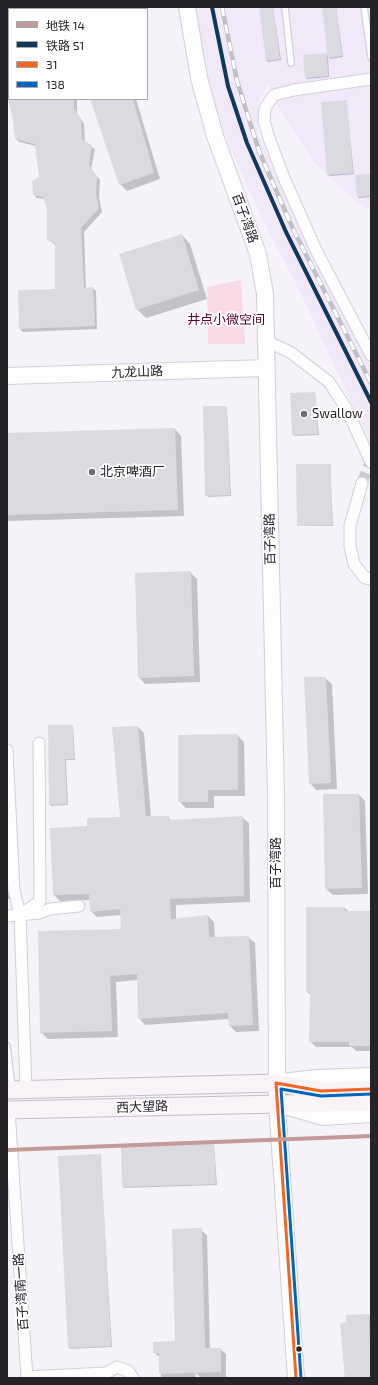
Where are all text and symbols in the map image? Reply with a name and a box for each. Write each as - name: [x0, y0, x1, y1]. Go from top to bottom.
- legend: [8, 8, 148, 100]
- text: 地铁 14: [46, 18, 85, 32]
- text: 铁路 S1: [46, 38, 84, 52]
- text: 31: [46, 57, 57, 71]
- text: 138: [46, 77, 65, 91]
- street label: 百子湾路: [229, 191, 261, 245]
- park label: 井点小微空间: [187, 312, 265, 328]
- street label: 九龙山路: [111, 363, 163, 381]
- place label: Swallow: [312, 406, 363, 422]
- marker: Swallow: [299, 409, 309, 419]
- place label: 北京啤酒厂: [100, 464, 165, 480]
- marker: 北京啤酒厂: [87, 467, 97, 477]
- street label: 百子湾路: [262, 513, 278, 565]
- street label: 百子湾路: [268, 837, 284, 889]
- street label: 西大望路: [116, 1098, 168, 1116]
- street label: 百子湾南一路: [10, 1253, 32, 1331]
- unlabelled marker: [294, 1344, 304, 1354]

